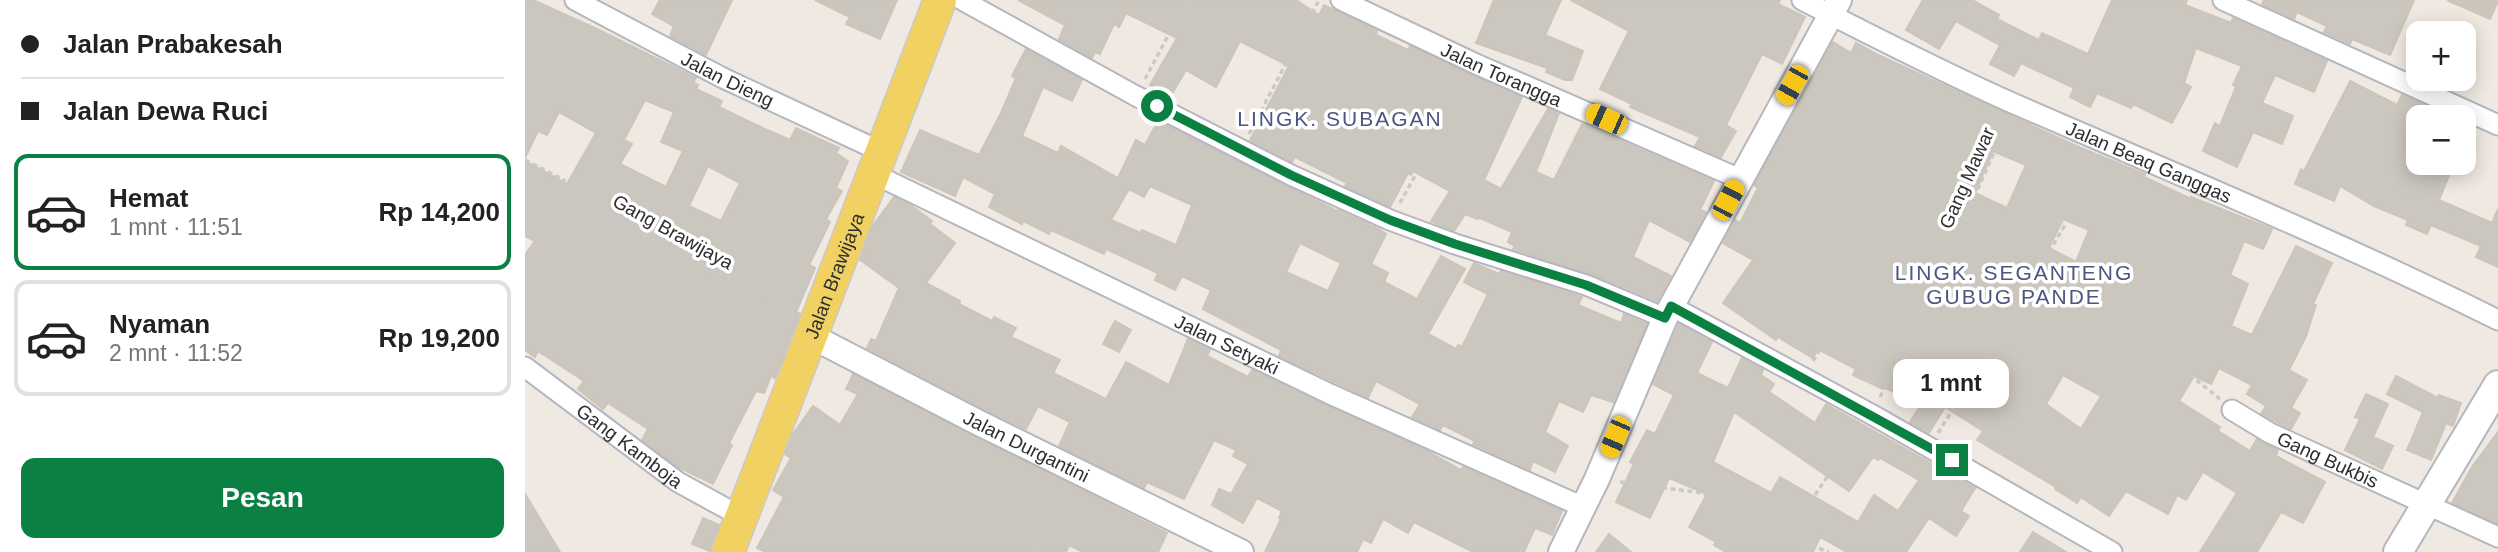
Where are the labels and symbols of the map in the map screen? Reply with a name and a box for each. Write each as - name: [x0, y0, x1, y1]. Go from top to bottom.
- street label: Jalan Torangga: [1438, 39, 1565, 111]
- street label: Jalan Dieng: [678, 47, 777, 111]
- car: [1773, 62, 1812, 108]
- route start: [1141, 90, 1173, 122]
- car: [1583, 101, 1630, 137]
- district label: LINGK. SUBAGAN: [1237, 107, 1443, 130]
- street label: Jalan Beaq Ganggas: [2063, 117, 2235, 207]
- street label: Gang Mawar: [1935, 123, 1999, 232]
- car: [1709, 177, 1748, 223]
- street label: Gang Brawijaya: [609, 190, 737, 274]
- street label: Jalan Brawijaya: [800, 209, 868, 342]
- district label: LINGK. SEGANTENG GUBUG PANDE: [1895, 261, 2133, 308]
- street label: Jalan Setyaki: [1172, 310, 1283, 378]
- callout: 1 mnt: [1894, 358, 2010, 407]
- street label: Gang Kamboja: [573, 399, 687, 492]
- street label: Jalan Durgantini: [960, 406, 1093, 486]
- car: [1598, 414, 1633, 460]
- street label: Gang Bukbis: [2274, 427, 2382, 492]
- route end: [1936, 444, 1968, 476]

